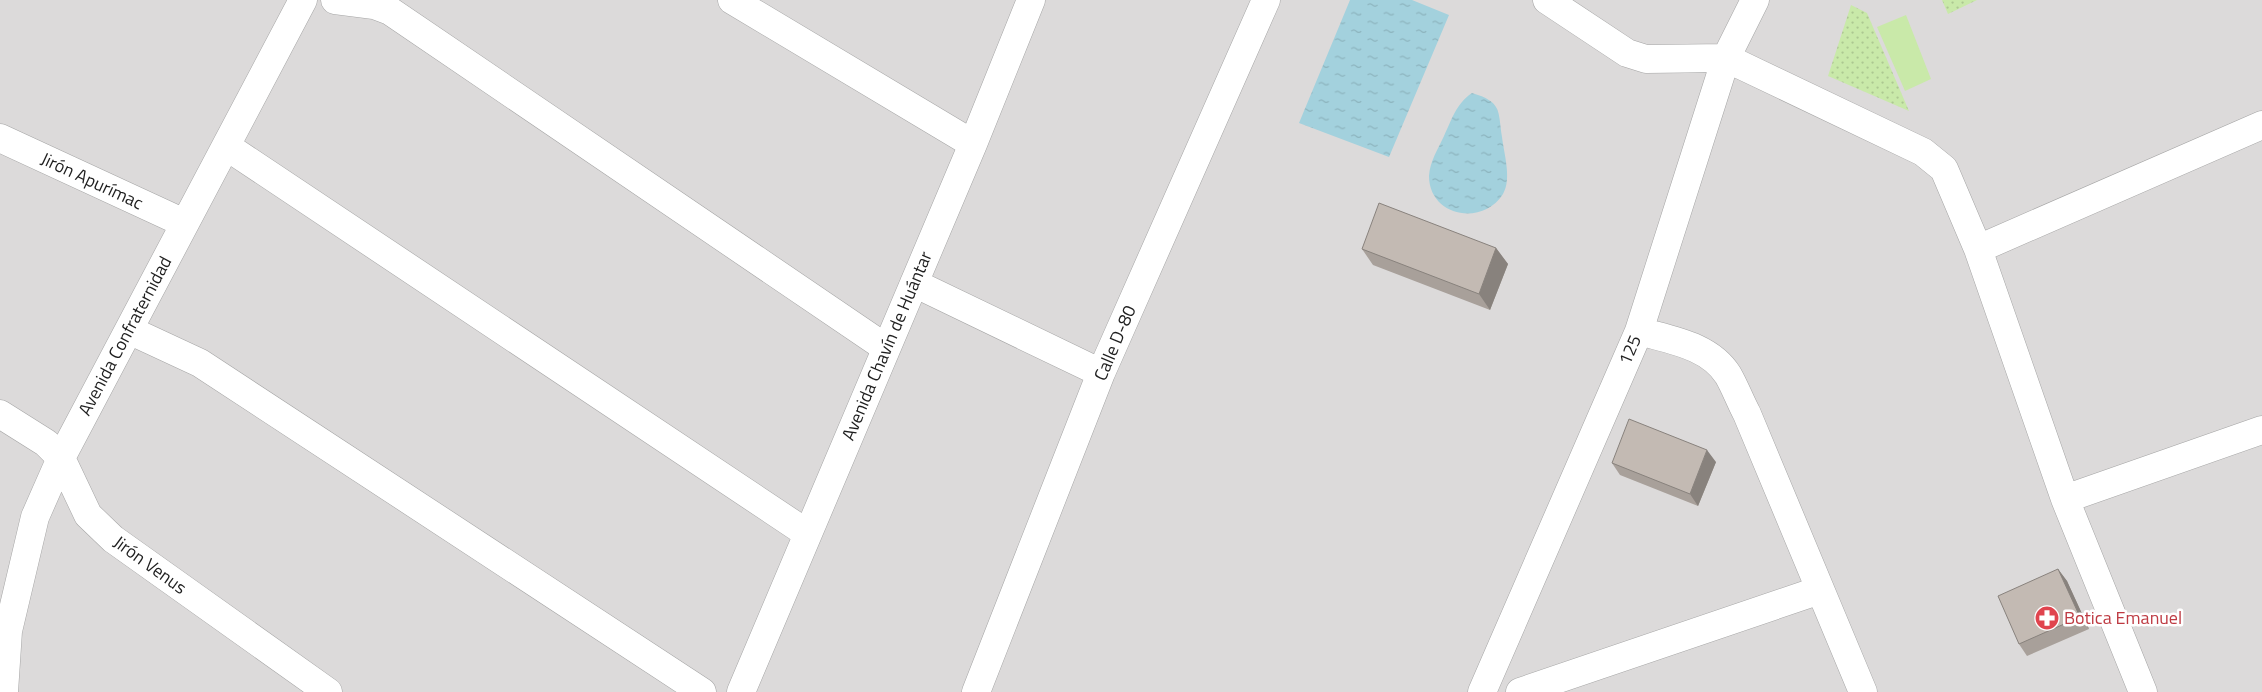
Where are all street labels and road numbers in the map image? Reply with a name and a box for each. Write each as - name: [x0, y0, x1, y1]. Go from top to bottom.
- street label: Jirón Apurímac: [37, 145, 148, 216]
- street label: Avenida Chavín de Huántar: [834, 247, 939, 445]
- street label: Avenida Confraternidad: [71, 251, 178, 420]
- street label: Calle D-80: [1087, 301, 1143, 385]
- street label: 125: [1611, 331, 1648, 369]
- street label: Jirón Venus: [108, 529, 193, 600]

